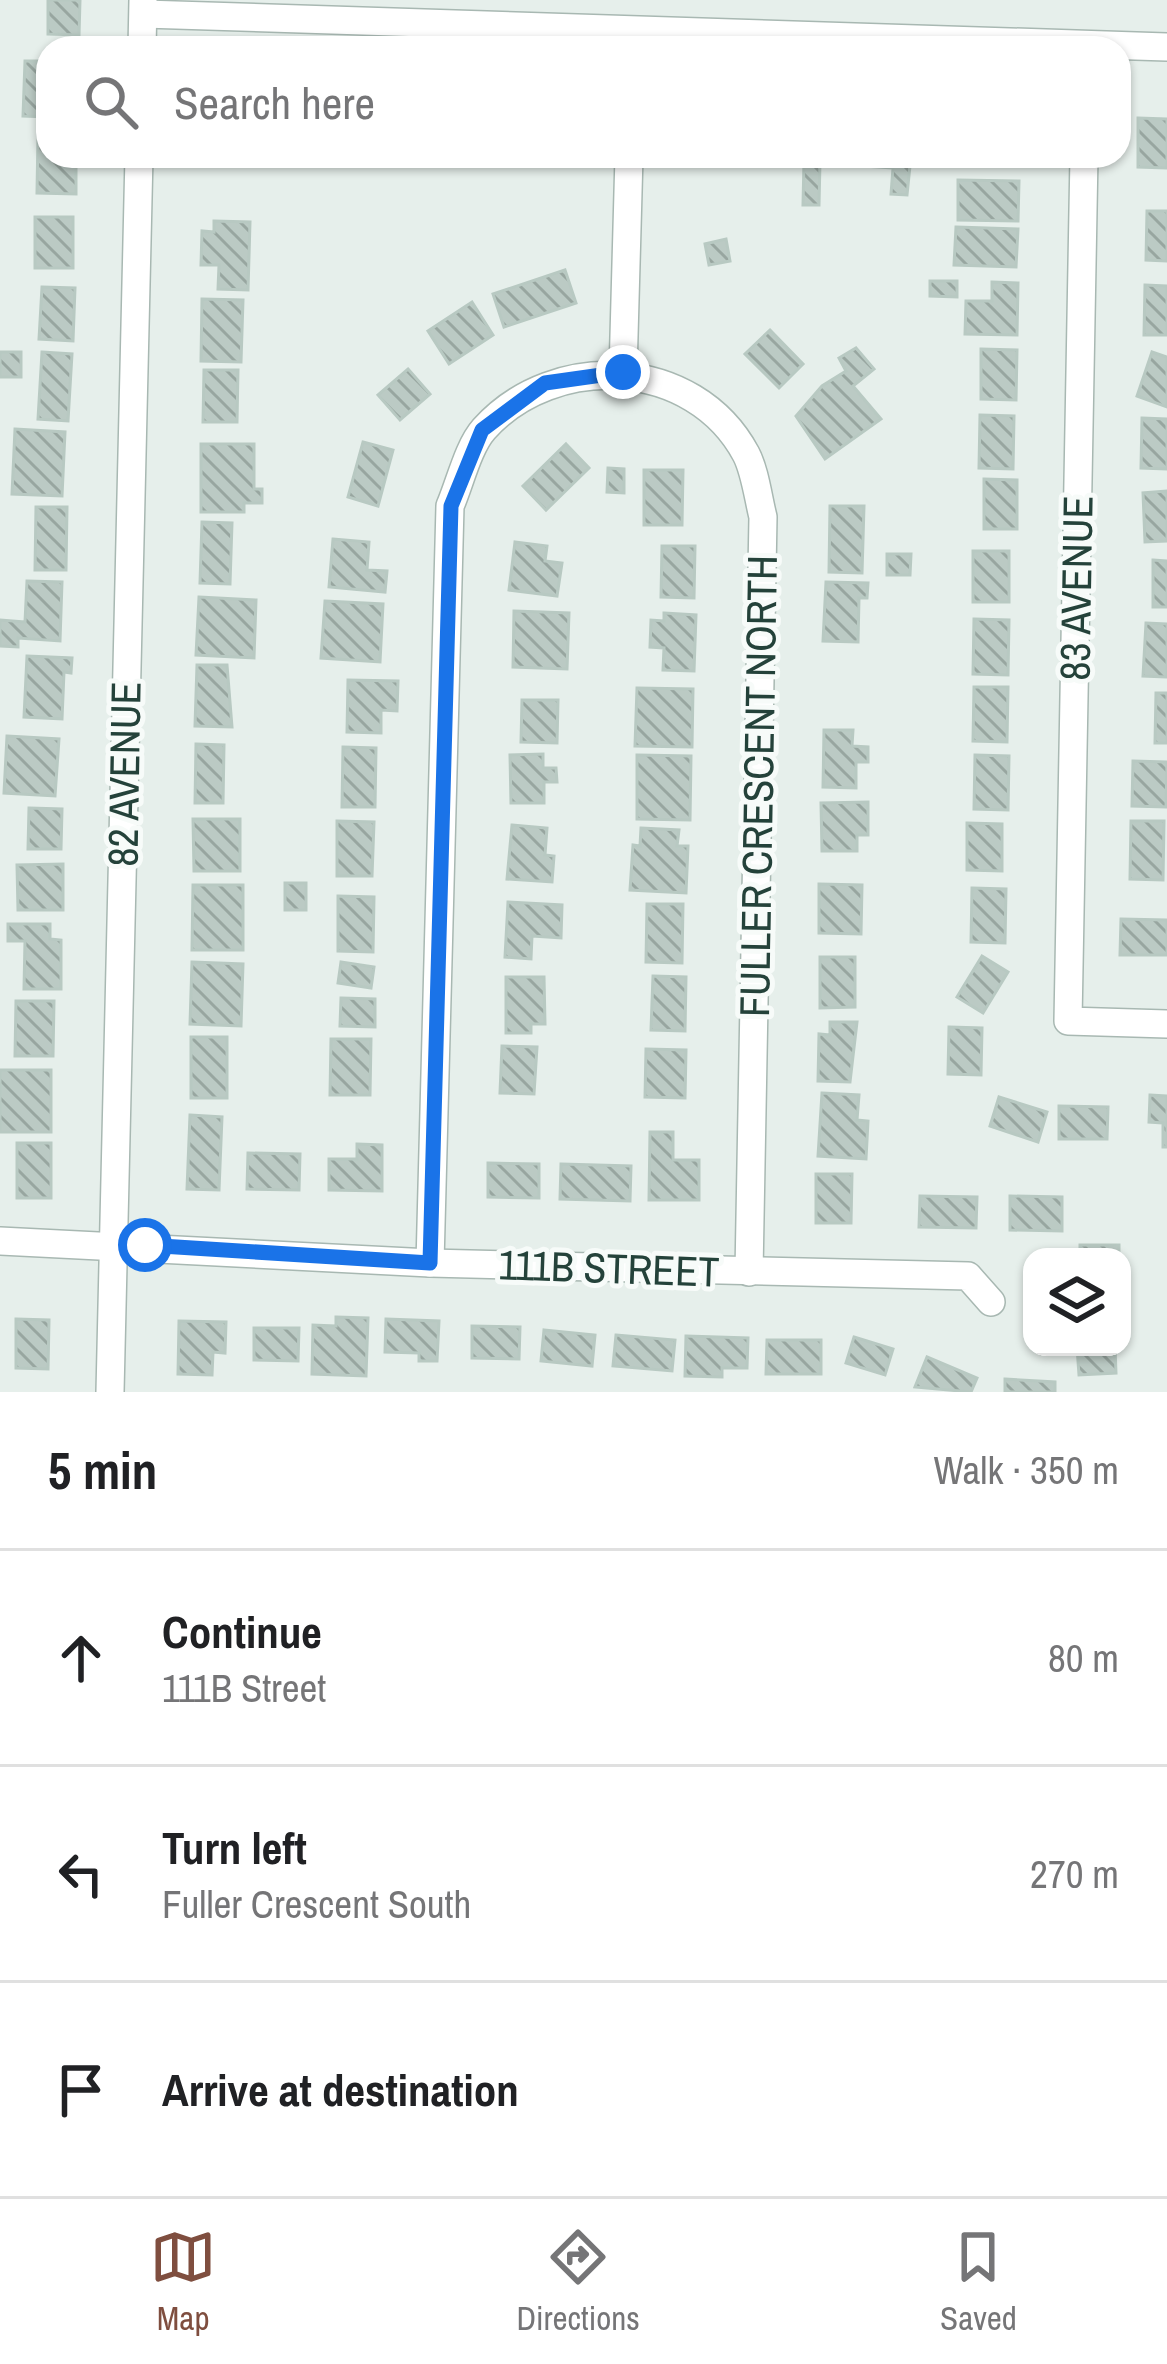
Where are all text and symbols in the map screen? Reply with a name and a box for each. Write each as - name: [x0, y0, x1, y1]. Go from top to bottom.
- search box: [36, 36, 1131, 168]
- icon: search: [78, 69, 144, 135]
- text: Search here: [174, 72, 375, 133]
- route end: [596, 345, 650, 399]
- street label: 83 AVENUE: [1046, 495, 1106, 681]
- street label: FULLER CRESCENT NORTH: [726, 555, 790, 1017]
- street label: 82 AVENUE: [94, 681, 154, 867]
- route start: [118, 1218, 172, 1272]
- street label: 111B STREET: [498, 1236, 720, 1300]
- map controls: [1023, 1248, 1131, 1356]
- button: layers: [1023, 1248, 1131, 1356]
- text: 5 min: [48, 1436, 157, 1505]
- text: Walk · 350 m: [934, 1444, 1119, 1496]
- text: Continue: [162, 1601, 322, 1662]
- icon: ahead: [48, 1625, 114, 1691]
- text: 80 m: [1048, 1632, 1119, 1684]
- text: 111B Street: [162, 1662, 326, 1714]
- text: Turn left: [162, 1817, 307, 1878]
- icon: left: [48, 1841, 114, 1907]
- text: 270 m: [1030, 1848, 1119, 1900]
- text: Fuller Crescent South: [162, 1878, 471, 1930]
- icon: arrive: [48, 2057, 114, 2123]
- text: Arrive at destination: [162, 2059, 519, 2120]
- tab: Map: [150, 2224, 216, 2340]
- tab: Directions: [516, 2224, 640, 2340]
- tab: Saved: [940, 2224, 1017, 2340]

